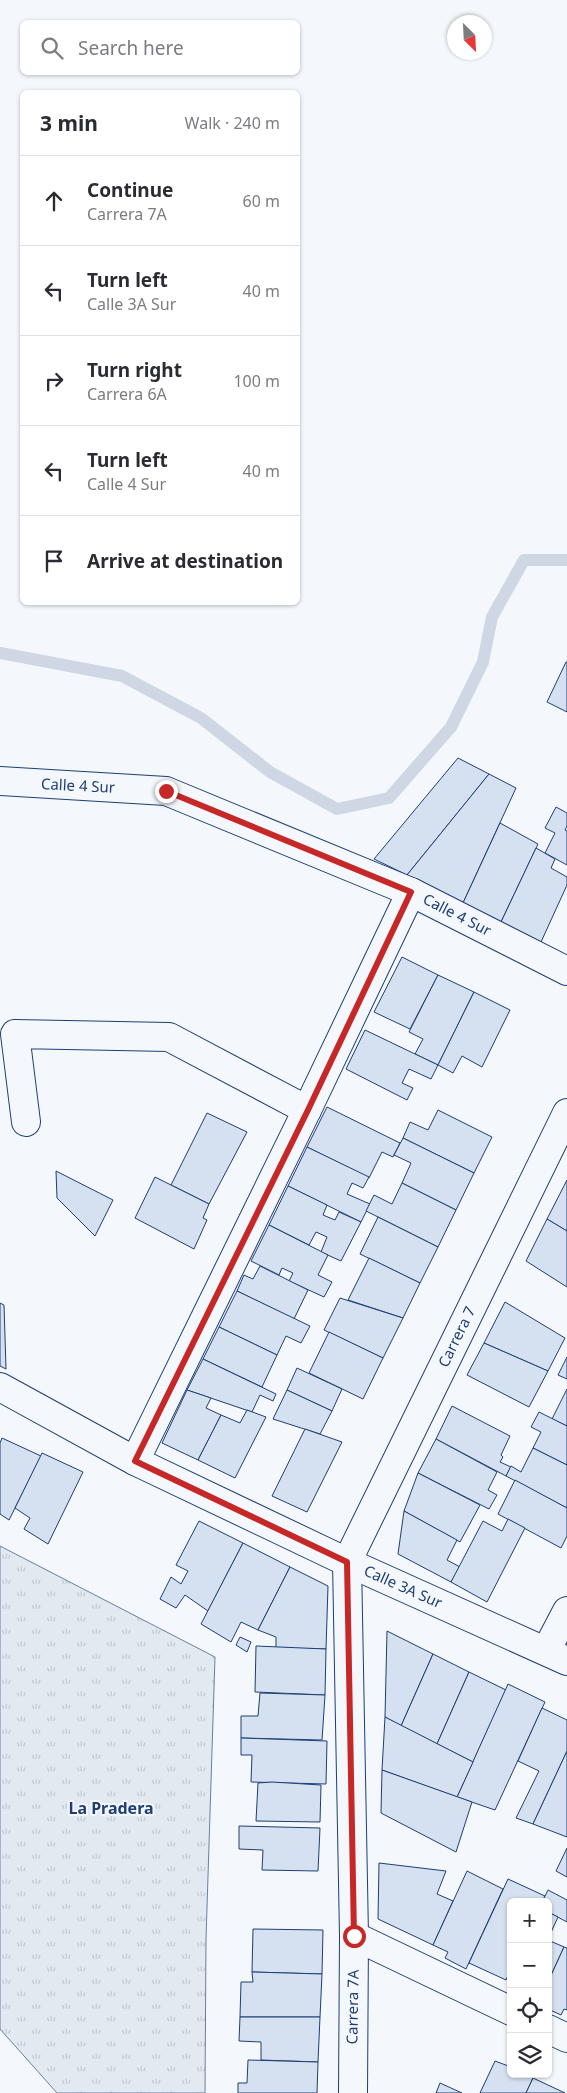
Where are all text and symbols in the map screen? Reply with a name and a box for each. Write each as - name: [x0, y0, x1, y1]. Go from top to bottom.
- north arrow: [447, 15, 492, 60]
- search box: [20, 20, 300, 75]
- icon: search: [38, 34, 66, 62]
- text: Search here: [78, 35, 184, 61]
- text: 3 min: [40, 109, 98, 137]
- text: Walk · 240 m: [185, 112, 280, 134]
- text: Continue: [87, 177, 173, 203]
- icon: ahead: [40, 187, 68, 215]
- text: 60 m: [243, 190, 280, 212]
- text: Carrera 7A: [87, 203, 167, 225]
- text: Turn left: [87, 267, 168, 293]
- icon: left: [40, 277, 68, 305]
- text: 40 m: [243, 280, 280, 302]
- text: Calle 3A Sur: [87, 293, 176, 315]
- text: Turn right: [87, 357, 182, 383]
- icon: right: [40, 367, 68, 395]
- text: 100 m: [233, 370, 280, 392]
- text: Carrera 6A: [87, 383, 167, 405]
- text: Turn left: [87, 447, 168, 473]
- icon: left: [40, 457, 68, 485]
- text: 40 m: [243, 460, 280, 482]
- text: Calle 4 Sur: [87, 473, 166, 495]
- icon: arrive: [40, 547, 68, 575]
- text: Arrive at destination: [87, 548, 283, 574]
- street label: Calle 4 Sur: [40, 773, 116, 797]
- route end: [155, 780, 178, 803]
- street label: Calle 4 Sur: [420, 888, 495, 940]
- street label: Carrera 7: [433, 1303, 479, 1370]
- street label: Calle 3A Sur: [361, 1560, 446, 1612]
- district label: La Pradera: [68, 1797, 154, 1819]
- map controls: [507, 1898, 552, 2078]
- button: +: [507, 1898, 552, 1943]
- route start: [343, 1925, 366, 1948]
- button: −: [507, 1943, 552, 1988]
- street label: Carrera 7A: [341, 1969, 363, 2045]
- button: locate: [507, 1988, 552, 2033]
- button: layers: [507, 2033, 552, 2078]

